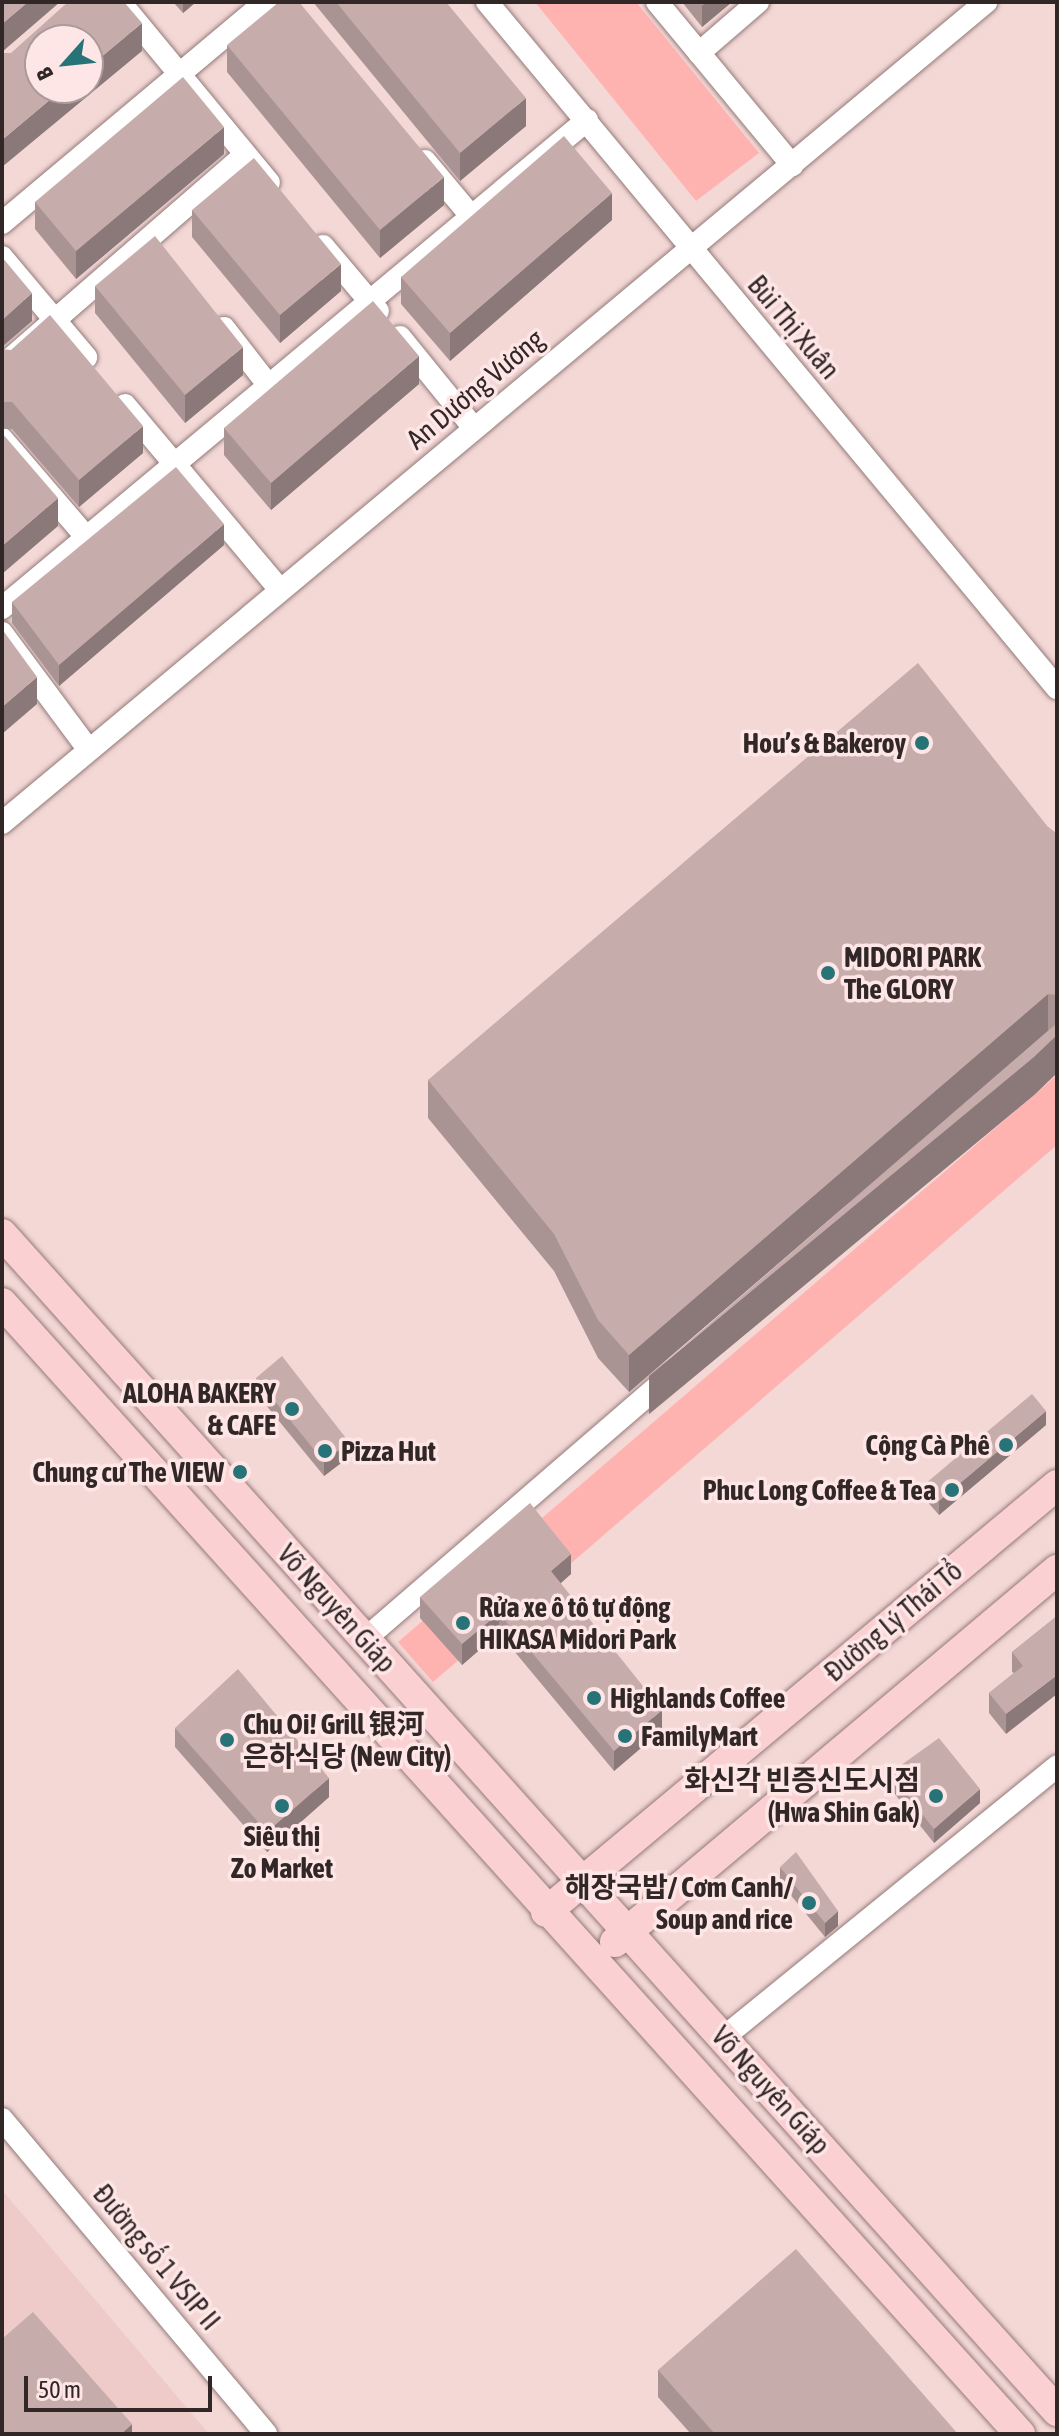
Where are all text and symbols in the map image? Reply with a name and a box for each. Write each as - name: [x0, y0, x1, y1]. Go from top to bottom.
- north arrow: [24, 24, 104, 104]
- text: B: [30, 63, 58, 85]
- street label: Bùi Thị Xuân: [741, 268, 847, 386]
- street label: An Dương Vương: [400, 322, 550, 456]
- place label: Hou’s & Bakeroy: [743, 726, 906, 760]
- marker: Hou’s & Bakeroy: [913, 734, 931, 752]
- place label: MIDORI PARK The GLORY: [844, 940, 981, 1006]
- marker: MIDORI PARK The GLORY: [819, 964, 837, 982]
- place label: ALOHA BAKERY & CAFE: [123, 1376, 276, 1442]
- marker: ALOHA BAKERY & CAFE: [283, 1400, 301, 1418]
- place label: Cộng Cà Phê: [865, 1428, 990, 1462]
- place label: Pizza Hut: [341, 1434, 436, 1468]
- marker: Cộng Cà Phê: [997, 1436, 1015, 1454]
- marker: Pizza Hut: [316, 1442, 334, 1460]
- place label: Chung cư The VIEW: [32, 1455, 224, 1489]
- marker: Chung cư The VIEW: [231, 1463, 249, 1481]
- place label: Phuc Long Coffee & Tea: [703, 1473, 936, 1507]
- marker: Phuc Long Coffee & Tea: [943, 1481, 961, 1499]
- street label: Võ Nguyên Giáp: [271, 1537, 403, 1679]
- street label: Đường Lý Thái Tổ: [817, 1554, 969, 1688]
- place label: Rửa xe ô tô tự động HIKASA Midori Park: [479, 1590, 676, 1656]
- marker: Rửa xe ô tô tự động HIKASA Midori Park: [454, 1614, 472, 1632]
- place label: Highlands Coffee: [610, 1681, 786, 1715]
- marker: Highlands Coffee: [585, 1689, 603, 1707]
- place label: Chu Oi! Grill 银河 은하식당 (New City): [243, 1707, 451, 1773]
- place label: FamilyMart: [641, 1719, 758, 1753]
- marker: FamilyMart: [616, 1727, 634, 1745]
- marker: Chu Oi! Grill 银河 은하식당 (New City): [218, 1731, 236, 1749]
- place label: 화신각 빈증신도시점 (Hwa Shin Gak): [684, 1763, 920, 1829]
- marker: 화신각 빈증신도시점 (Hwa Shin Gak): [927, 1787, 945, 1805]
- marker: Siêu thị Zo Market: [273, 1797, 291, 1815]
- place label: Siêu thị Zo Market: [231, 1819, 333, 1885]
- place label: 해장국밥/ Cơm Canh/ Soup and rice: [565, 1870, 793, 1936]
- marker: 해장국밥/ Cơm Canh/ Soup and rice: [800, 1894, 818, 1912]
- street label: Võ Nguyên Giáp: [705, 2019, 837, 2161]
- street label: Đường số 1 VSIP II: [86, 2177, 228, 2337]
- scale bar: [28, 2360, 216, 2410]
- text: 50 m: [38, 2376, 81, 2403]

